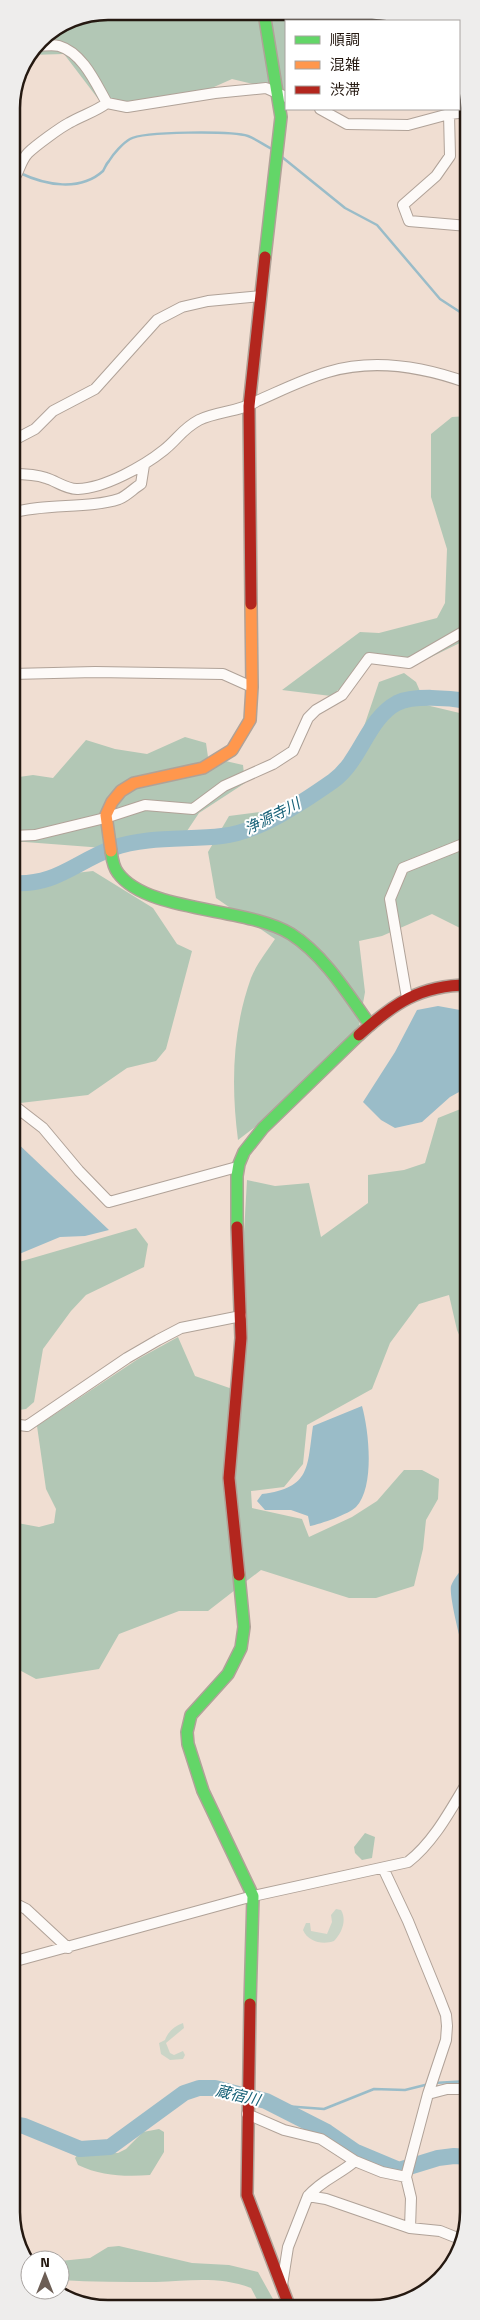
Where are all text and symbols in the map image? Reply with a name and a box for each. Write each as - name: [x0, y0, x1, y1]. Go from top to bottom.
- legend: [285, 20, 460, 110]
- text: 順調: [330, 28, 360, 51]
- text: 混雑: [330, 53, 360, 76]
- text: 渋滞: [330, 78, 360, 101]
- water label: 浄源寺川: [240, 791, 306, 840]
- water label: 蔵宿川: [213, 2079, 264, 2112]
- north arrow: [20, 2250, 70, 2300]
- text: N: [40, 2251, 50, 2272]

